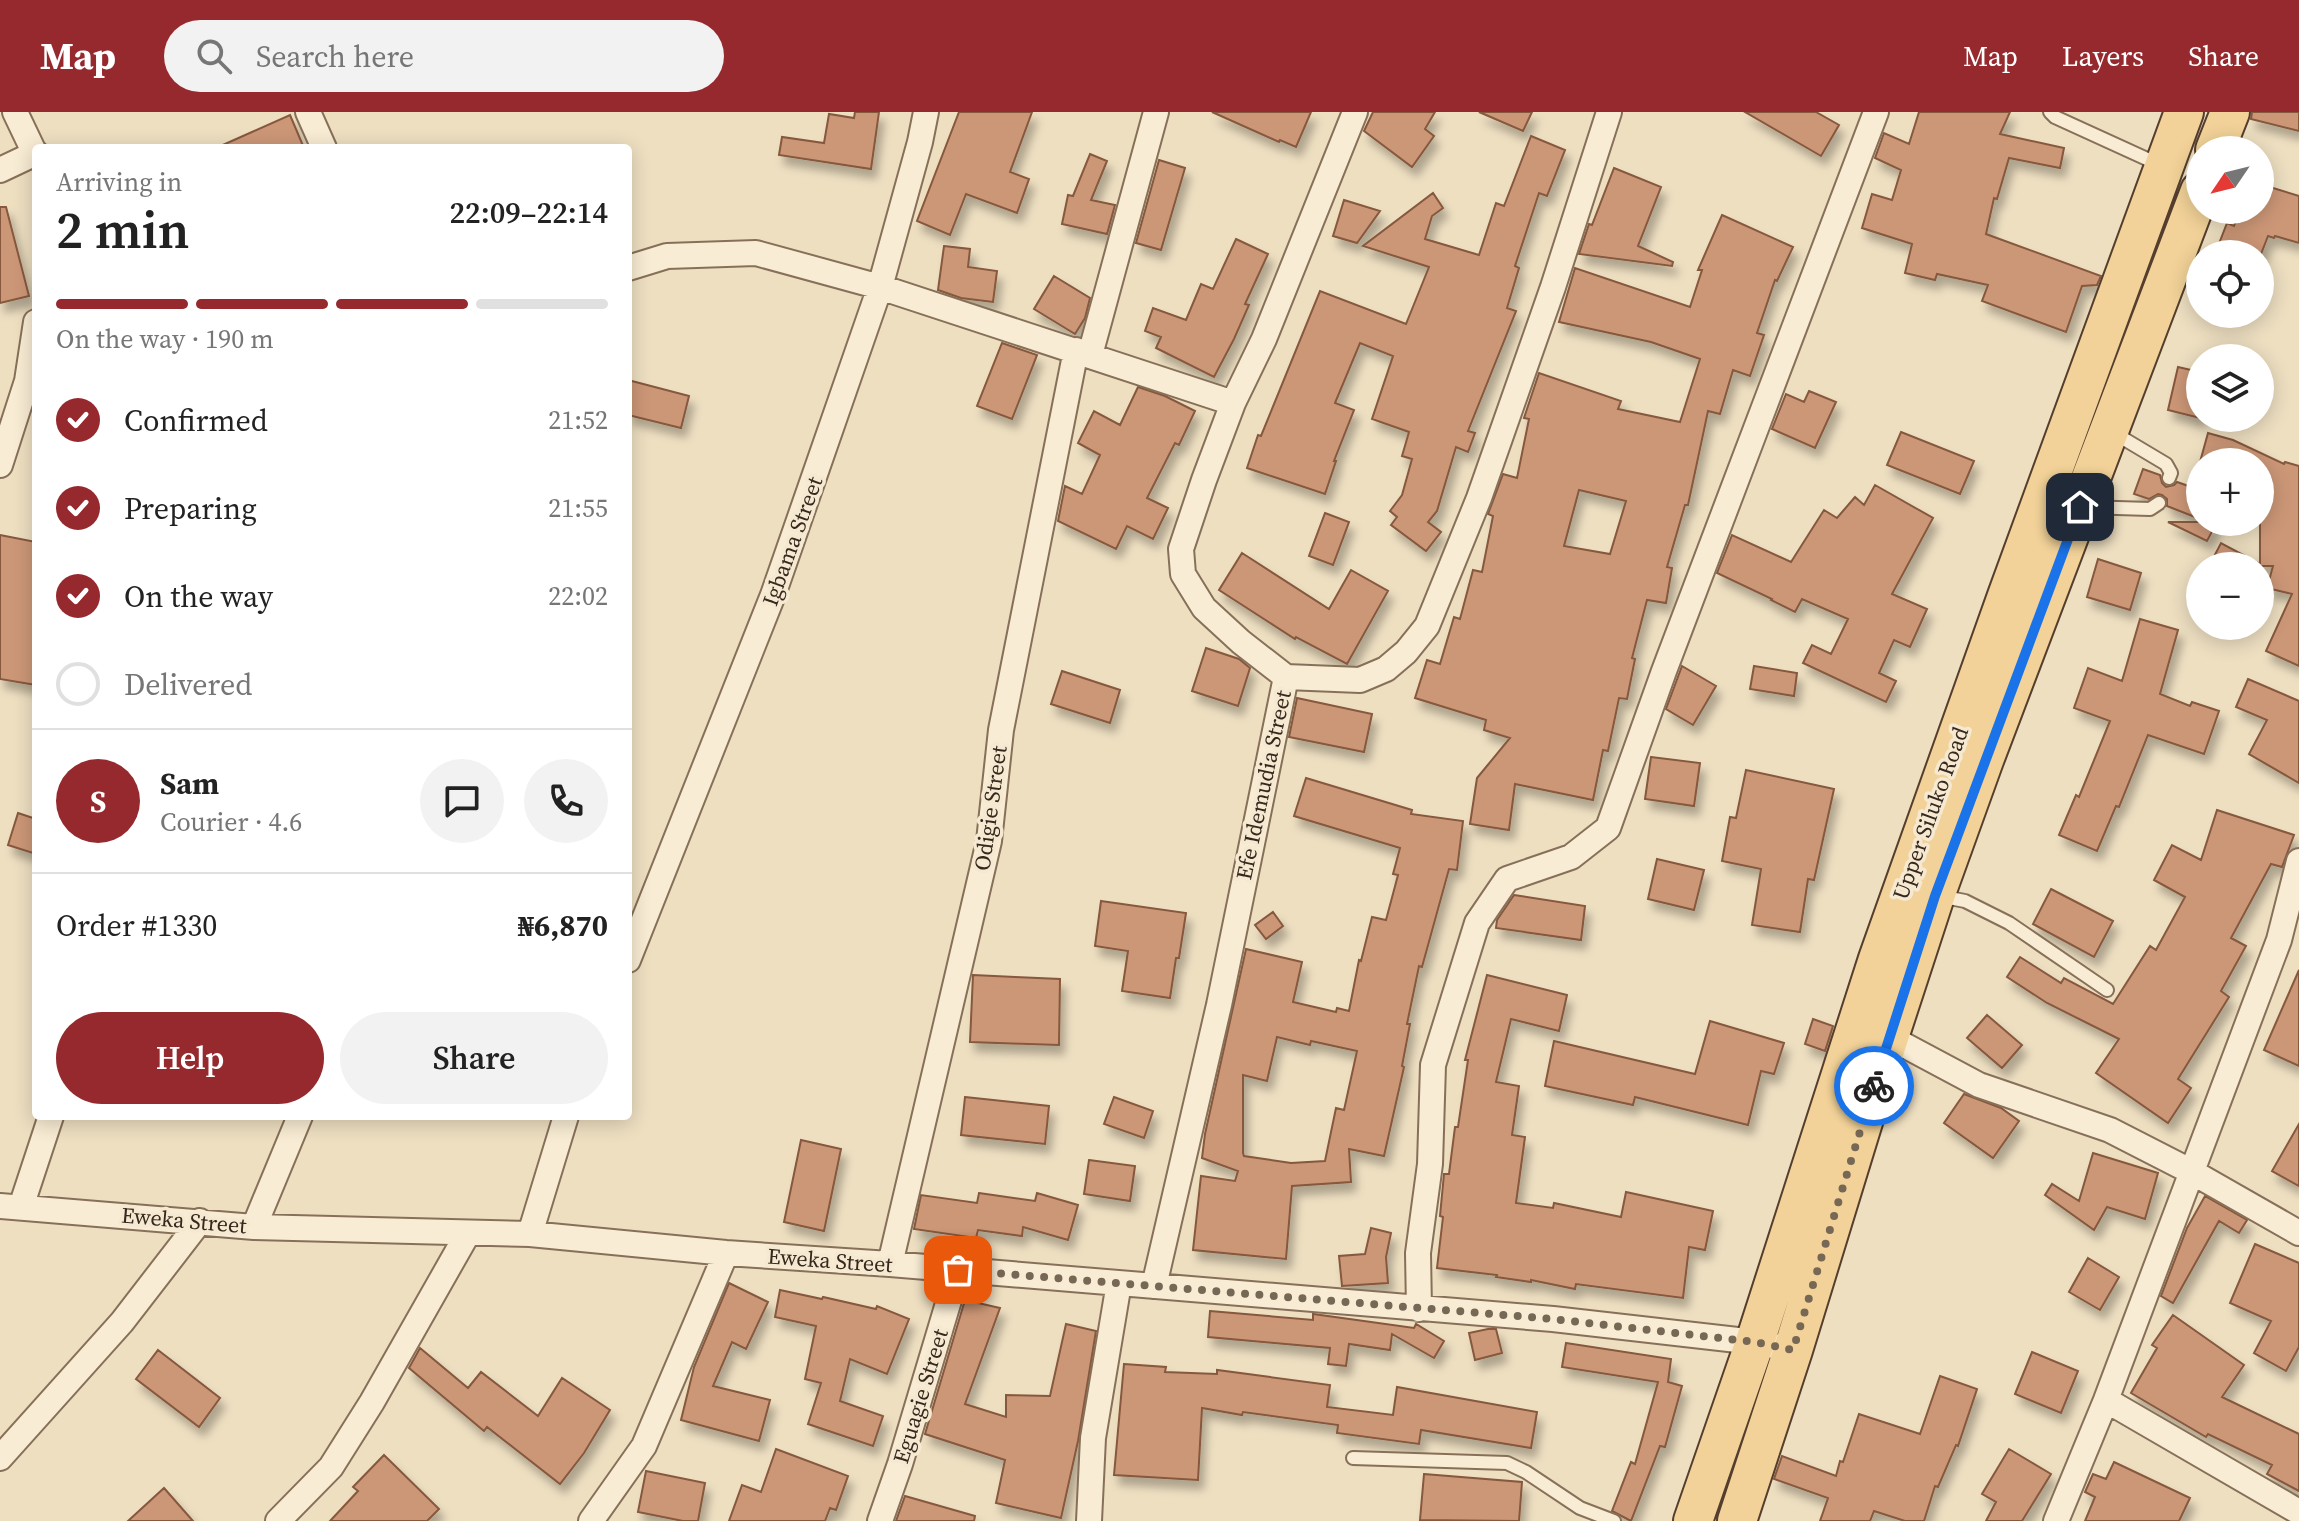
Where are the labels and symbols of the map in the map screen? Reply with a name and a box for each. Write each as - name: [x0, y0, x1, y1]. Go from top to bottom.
- north arrow: [2186, 136, 2274, 224]
- street label: Igbama Street: [755, 471, 830, 610]
- pin: [2046, 473, 2114, 541]
- street label: Efe Idemudia Street: [1228, 687, 1298, 883]
- street label: Upper Siluko Road: [1885, 722, 1975, 904]
- street label: Odigie Street: [966, 743, 1014, 872]
- courier: [1834, 1046, 1914, 1126]
- street label: Eweka Street: [120, 1200, 249, 1240]
- pin: [924, 1236, 992, 1304]
- street label: Eweka Street: [766, 1241, 894, 1279]
- street label: Eguagie Street: [885, 1324, 955, 1467]

